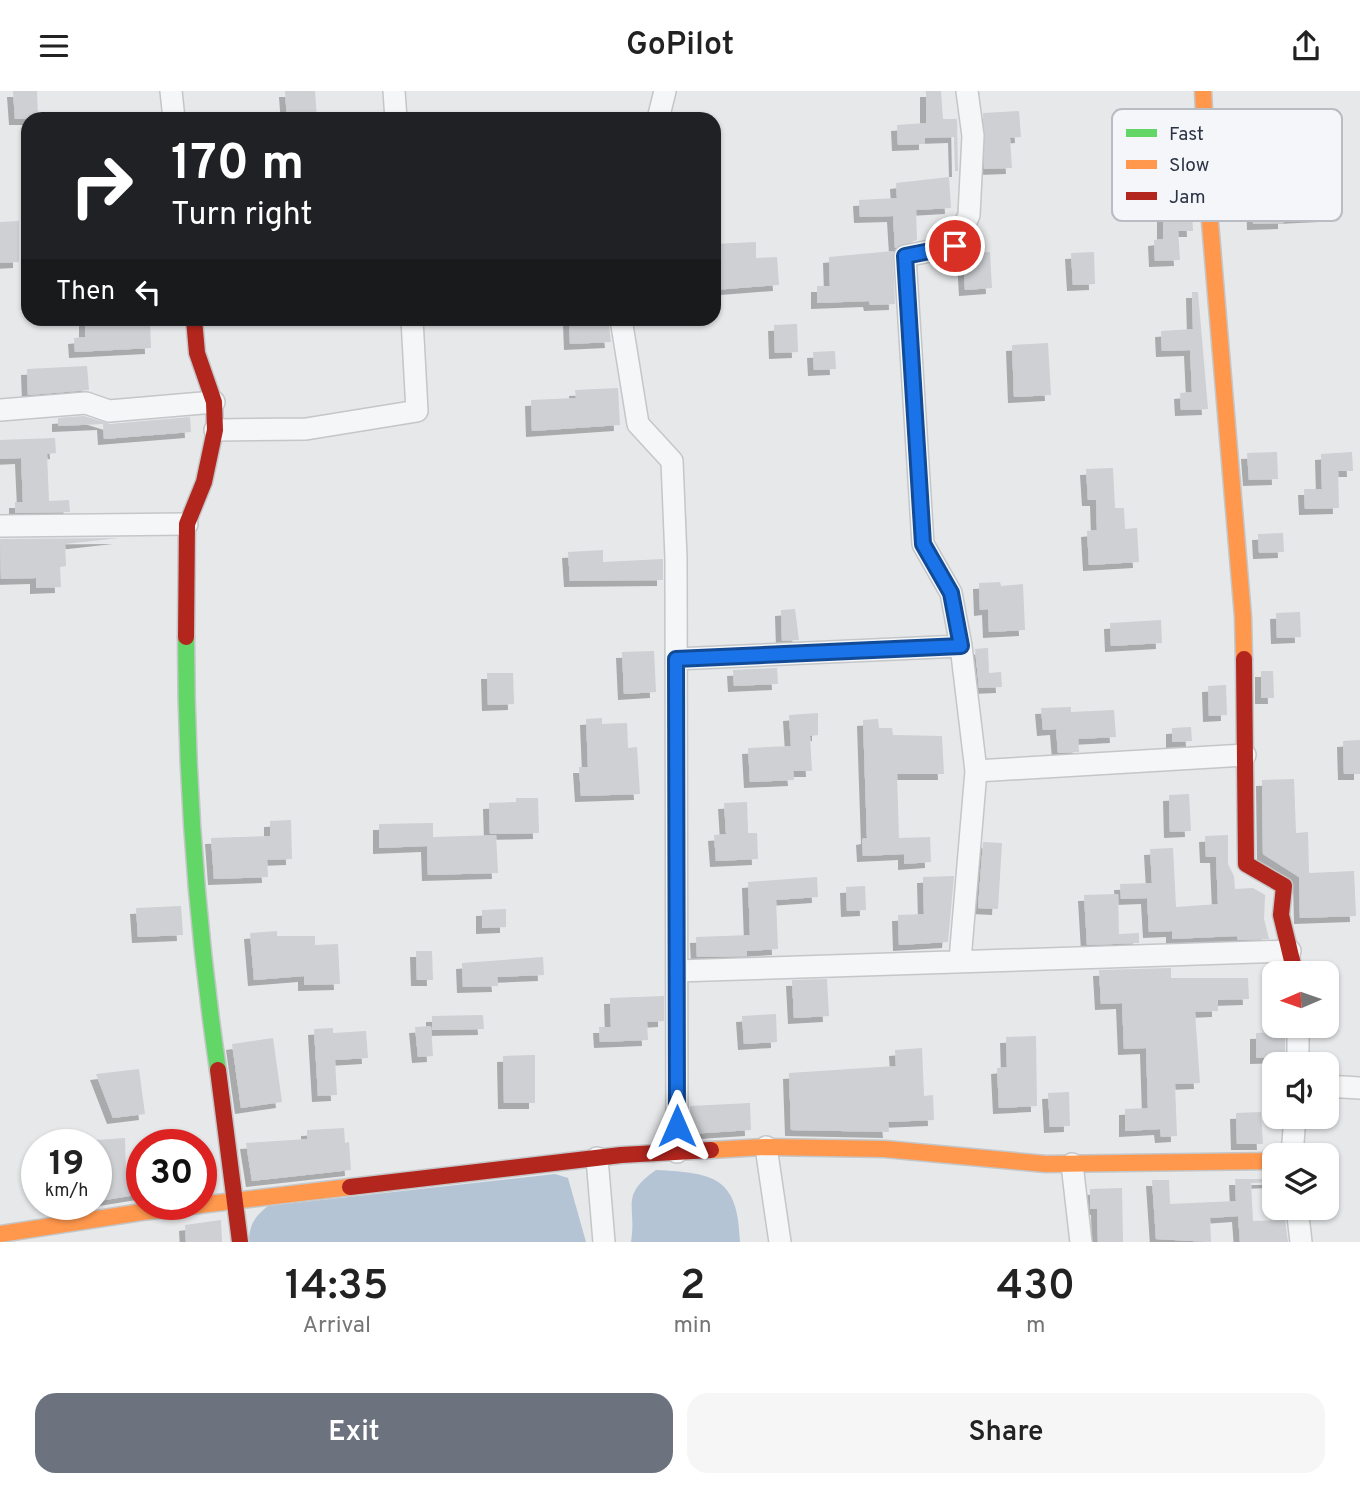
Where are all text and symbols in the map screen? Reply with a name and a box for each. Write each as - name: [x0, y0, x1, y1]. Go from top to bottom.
- text: GoPilot: [626, 26, 734, 66]
- icon: menu: [35, 27, 73, 65]
- icon: share: [1287, 27, 1325, 65]
- legend: [1112, 109, 1342, 221]
- text: Fast: [1169, 123, 1204, 147]
- text: 170 m: [171, 135, 304, 197]
- icon: right: [56, 140, 147, 231]
- text: Slow: [1169, 154, 1209, 178]
- text: Jam: [1169, 186, 1206, 210]
- text: Turn right: [171, 196, 313, 236]
- pin: [925, 216, 985, 276]
- icon: arrive: [936, 227, 974, 265]
- icon: left: [129, 273, 167, 311]
- text: Then: [56, 276, 115, 309]
- north arrow: [1262, 961, 1339, 1038]
- map controls: [1262, 961, 1339, 1220]
- button: sound: [1262, 1052, 1339, 1129]
- position arrow: [640, 1089, 714, 1163]
- speed limit sign: 30: [126, 1129, 217, 1220]
- text: 19: [49, 1143, 84, 1187]
- button: layers: [1262, 1143, 1339, 1220]
- text: km/h: [45, 1180, 88, 1203]
- text: 14:35: [285, 1261, 389, 1314]
- text: 2: [680, 1261, 705, 1314]
- text: 430: [996, 1261, 1075, 1314]
- text: Arrival: [302, 1312, 371, 1341]
- text: min: [673, 1312, 712, 1341]
- text: m: [1026, 1312, 1046, 1341]
- button: Exit: [35, 1393, 673, 1473]
- button: Share: [687, 1393, 1325, 1473]

